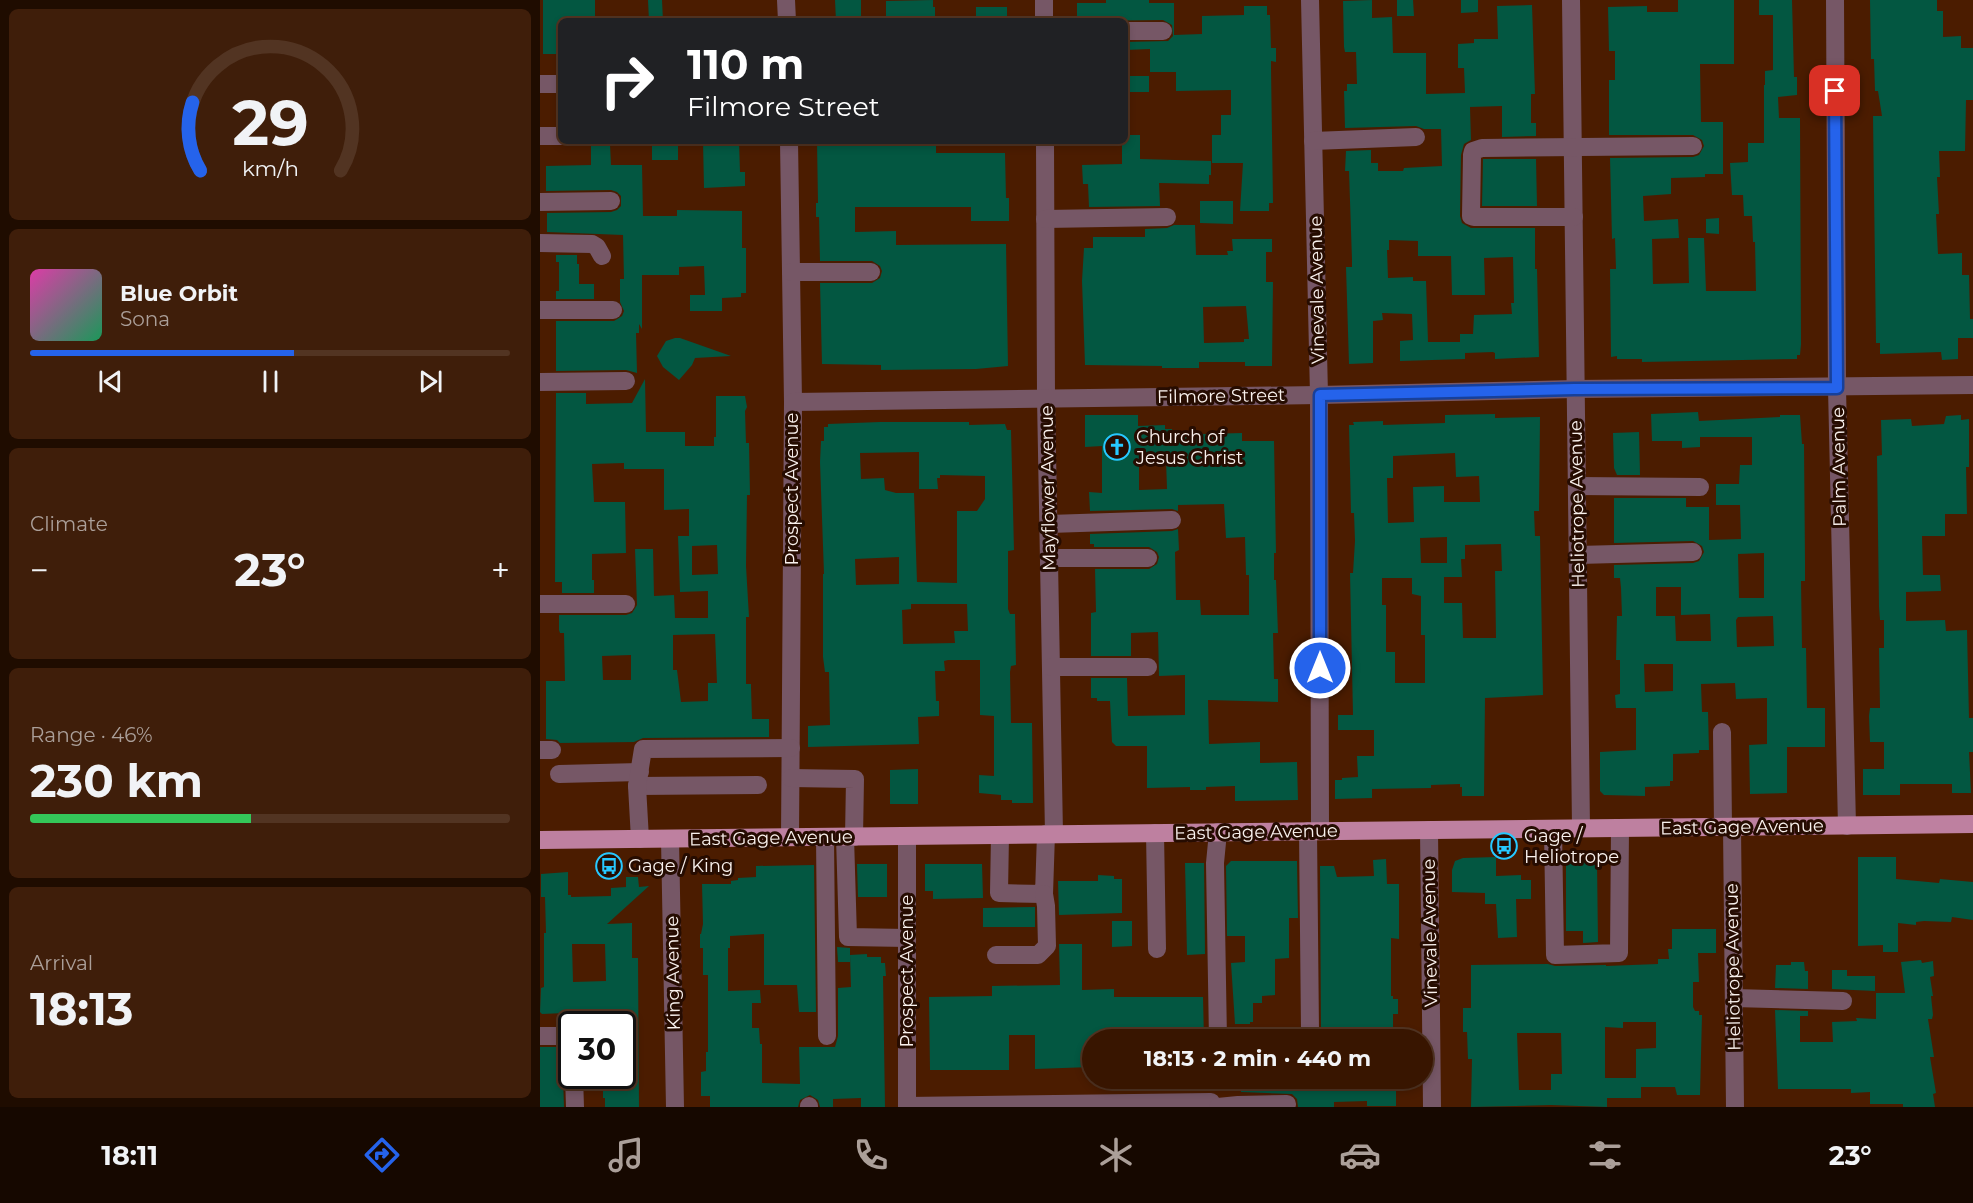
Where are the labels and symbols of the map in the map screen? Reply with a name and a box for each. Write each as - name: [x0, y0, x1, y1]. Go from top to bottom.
- pin: [1809, 65, 1860, 116]
- street label: Vinevale Avenue: [1305, 216, 1329, 364]
- street label: Filmore Street: [1157, 384, 1285, 408]
- street label: Mayflower Avenue: [1036, 405, 1060, 571]
- street label: Palm Avenue: [1827, 407, 1851, 527]
- street label: Prospect Avenue: [781, 412, 803, 565]
- street label: Heliotrope Avenue: [1565, 420, 1589, 588]
- place label: Church of Jesus Christ: [1135, 426, 1243, 469]
- church icon: Church of Jesus Christ: [1102, 432, 1132, 462]
- position arrow: [1288, 636, 1352, 700]
- street label: East Gage Avenue: [1660, 815, 1824, 839]
- street label: East Gage Avenue: [1174, 820, 1338, 844]
- place label: Gage / Heliotrope: [1524, 825, 1619, 868]
- street label: East Gage Avenue: [689, 826, 853, 850]
- bus stop icon: Gage / Heliotrope: [1489, 831, 1519, 861]
- bus stop icon: Gage / King: [594, 851, 624, 881]
- place label: Gage / King: [628, 855, 733, 877]
- street label: Vinevale Avenue: [1418, 859, 1442, 1007]
- street label: Heliotrope Avenue: [1721, 883, 1745, 1051]
- street label: Prospect Avenue: [896, 894, 918, 1047]
- street label: King Avenue: [661, 915, 685, 1031]
- speed limit sign: 30: [558, 1011, 636, 1089]

